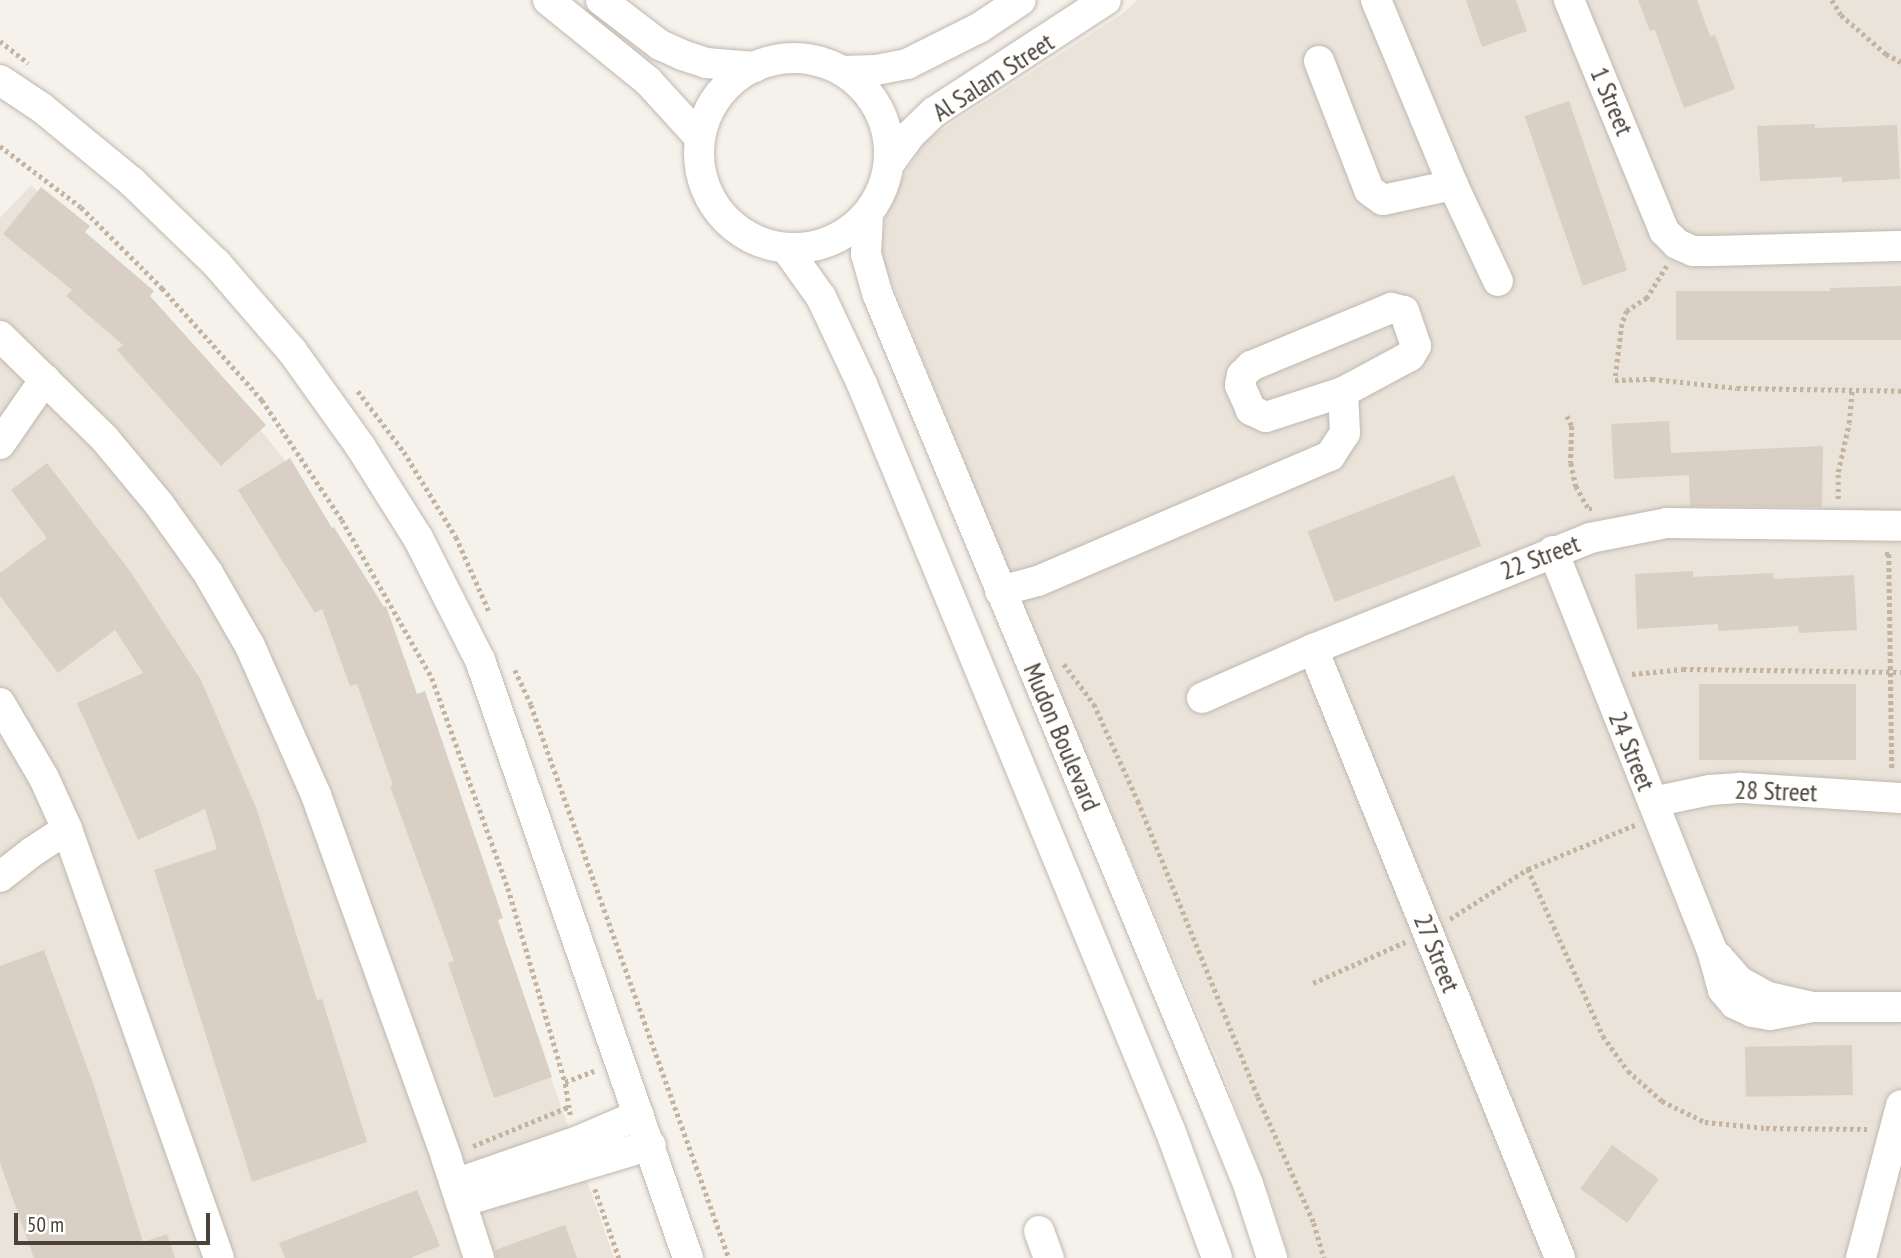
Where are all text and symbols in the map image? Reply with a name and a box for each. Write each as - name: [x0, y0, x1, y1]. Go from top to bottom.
- street label: Al Salam Street: [927, 26, 1059, 128]
- street label: 1 Street: [1584, 62, 1640, 140]
- street label: 22 Street: [1496, 528, 1584, 586]
- street label: Mudon Boulevard: [1017, 659, 1107, 815]
- street label: 24 Street: [1602, 707, 1662, 795]
- street label: 28 Street: [1734, 774, 1818, 808]
- street label: 27 Street: [1407, 909, 1467, 997]
- scale bar: [18, 1198, 214, 1242]
- text: 50 m: [27, 1211, 64, 1238]

